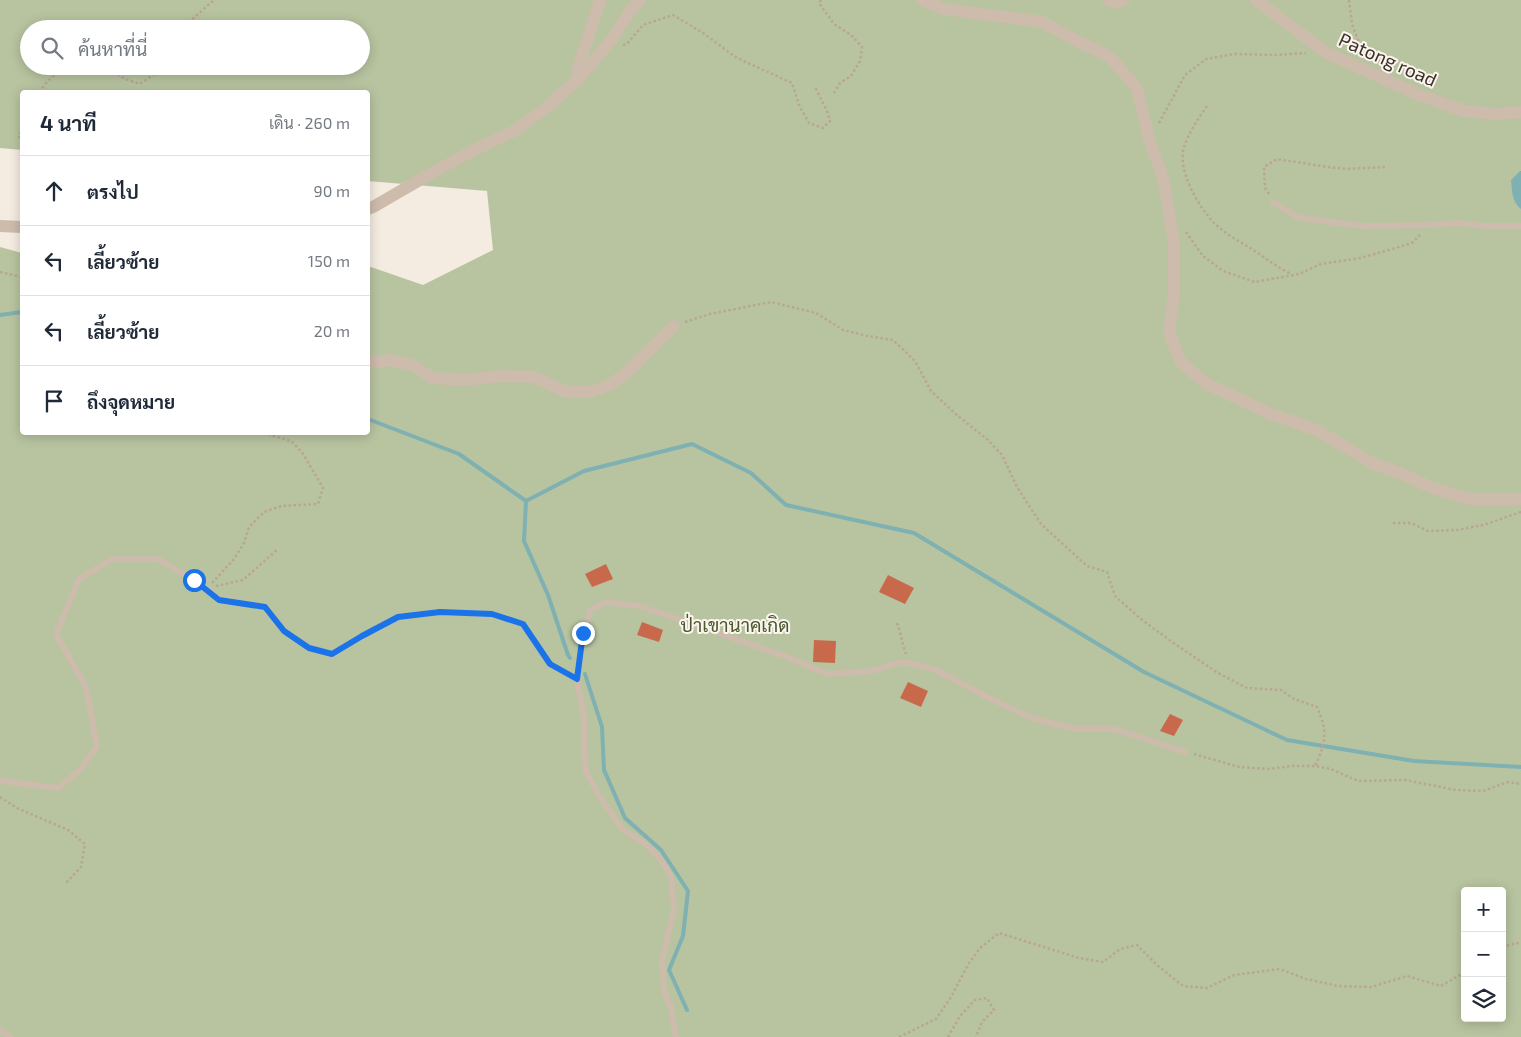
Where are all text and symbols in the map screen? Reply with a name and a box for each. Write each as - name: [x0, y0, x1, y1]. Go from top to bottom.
- search box: [20, 20, 370, 75]
- street label: Patong road: [1335, 27, 1441, 91]
- icon: search: [38, 34, 66, 62]
- text: ค้นหาที่นี่: [78, 37, 147, 60]
- text: 4 นาที: [40, 110, 97, 135]
- text: เดิน · 260 m: [269, 113, 350, 132]
- icon: ahead: [40, 177, 68, 205]
- text: ตรงไป: [87, 180, 139, 203]
- text: 90 m: [314, 181, 350, 200]
- icon: left: [40, 247, 68, 275]
- text: เลี้ยวซ้าย: [87, 250, 159, 273]
- text: 150 m: [308, 251, 350, 270]
- icon: left: [40, 317, 68, 345]
- text: เลี้ยวซ้าย: [87, 320, 159, 343]
- text: 20 m: [314, 321, 350, 340]
- icon: arrive: [40, 387, 68, 415]
- text: ถึงจุดหมาย: [87, 390, 175, 413]
- route start: [183, 569, 206, 592]
- park label: ป่าเขานาคเกิด: [681, 613, 789, 636]
- route end: [572, 622, 595, 645]
- map controls: [1461, 887, 1506, 1022]
- button: +: [1461, 887, 1506, 932]
- button: −: [1461, 932, 1506, 977]
- button: layers: [1461, 977, 1506, 1022]

